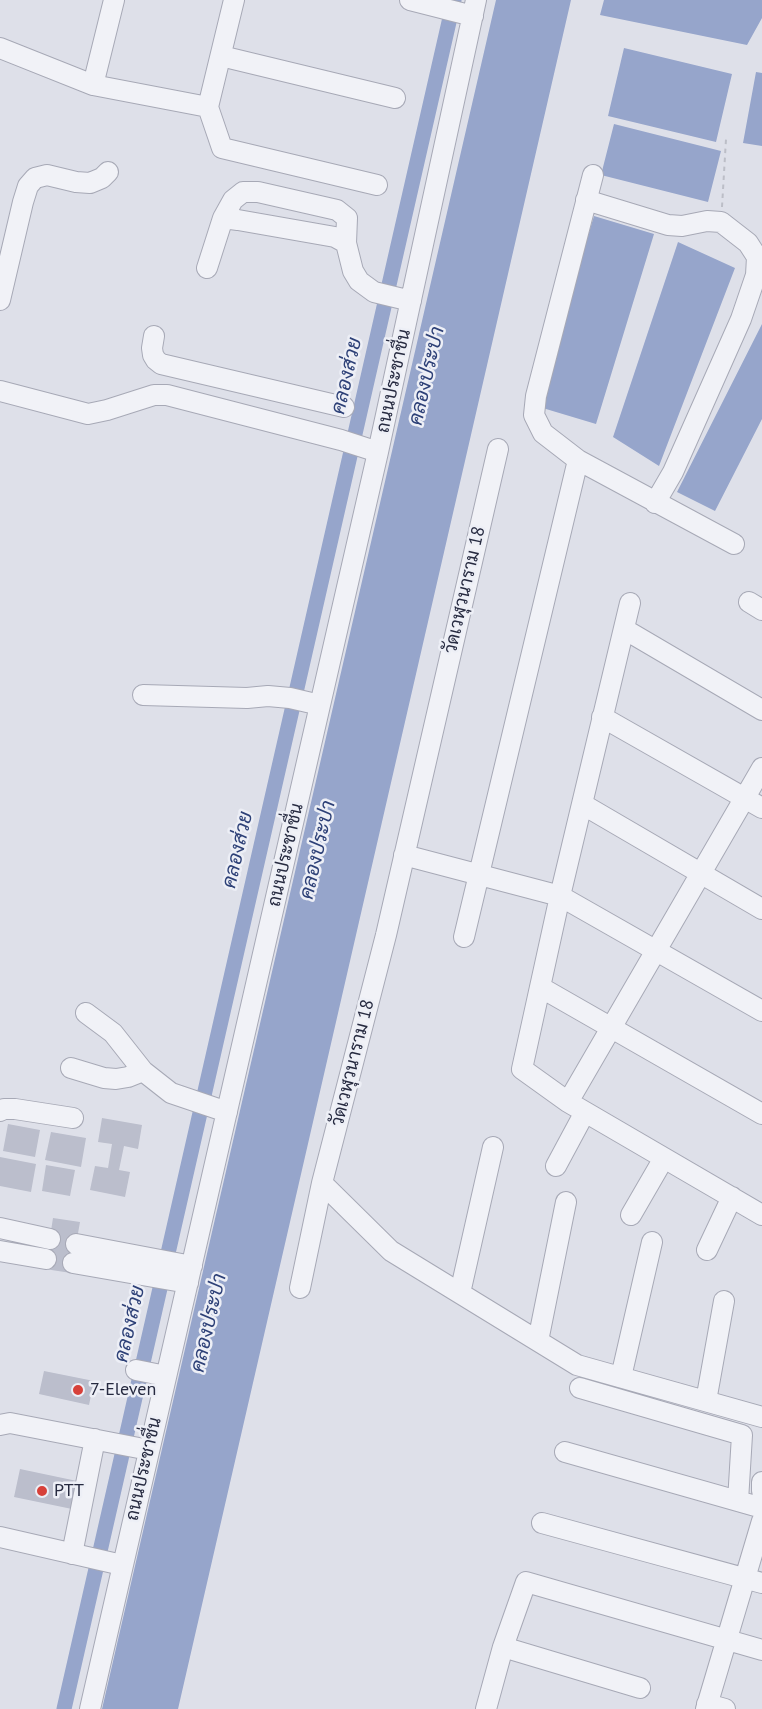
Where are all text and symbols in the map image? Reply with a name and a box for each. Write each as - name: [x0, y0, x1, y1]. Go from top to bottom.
- water label: คลองประปา: [404, 324, 450, 428]
- street label: ถนนประชาชื่น: [372, 327, 416, 435]
- water label: คลองส่วย: [327, 335, 367, 417]
- street label: วัดเวฬุวนาราม 18: [440, 524, 490, 656]
- water label: คลองประปา: [295, 798, 341, 902]
- street label: ถนนประชาชื่น: [264, 801, 308, 909]
- water label: คลองส่วย: [218, 809, 258, 891]
- street label: วัดเวฬุวนาราม 18: [327, 997, 379, 1129]
- water label: คลองประปา: [186, 1271, 232, 1375]
- water label: คลองส่วย: [110, 1283, 150, 1365]
- place label: 7-Eleven: [90, 1379, 156, 1401]
- marker: 7-Eleven: [71, 1383, 85, 1397]
- street label: ถนนประชาชื่น: [122, 1415, 166, 1523]
- place label: PTT: [54, 1480, 84, 1502]
- marker: PTT: [35, 1484, 49, 1498]

